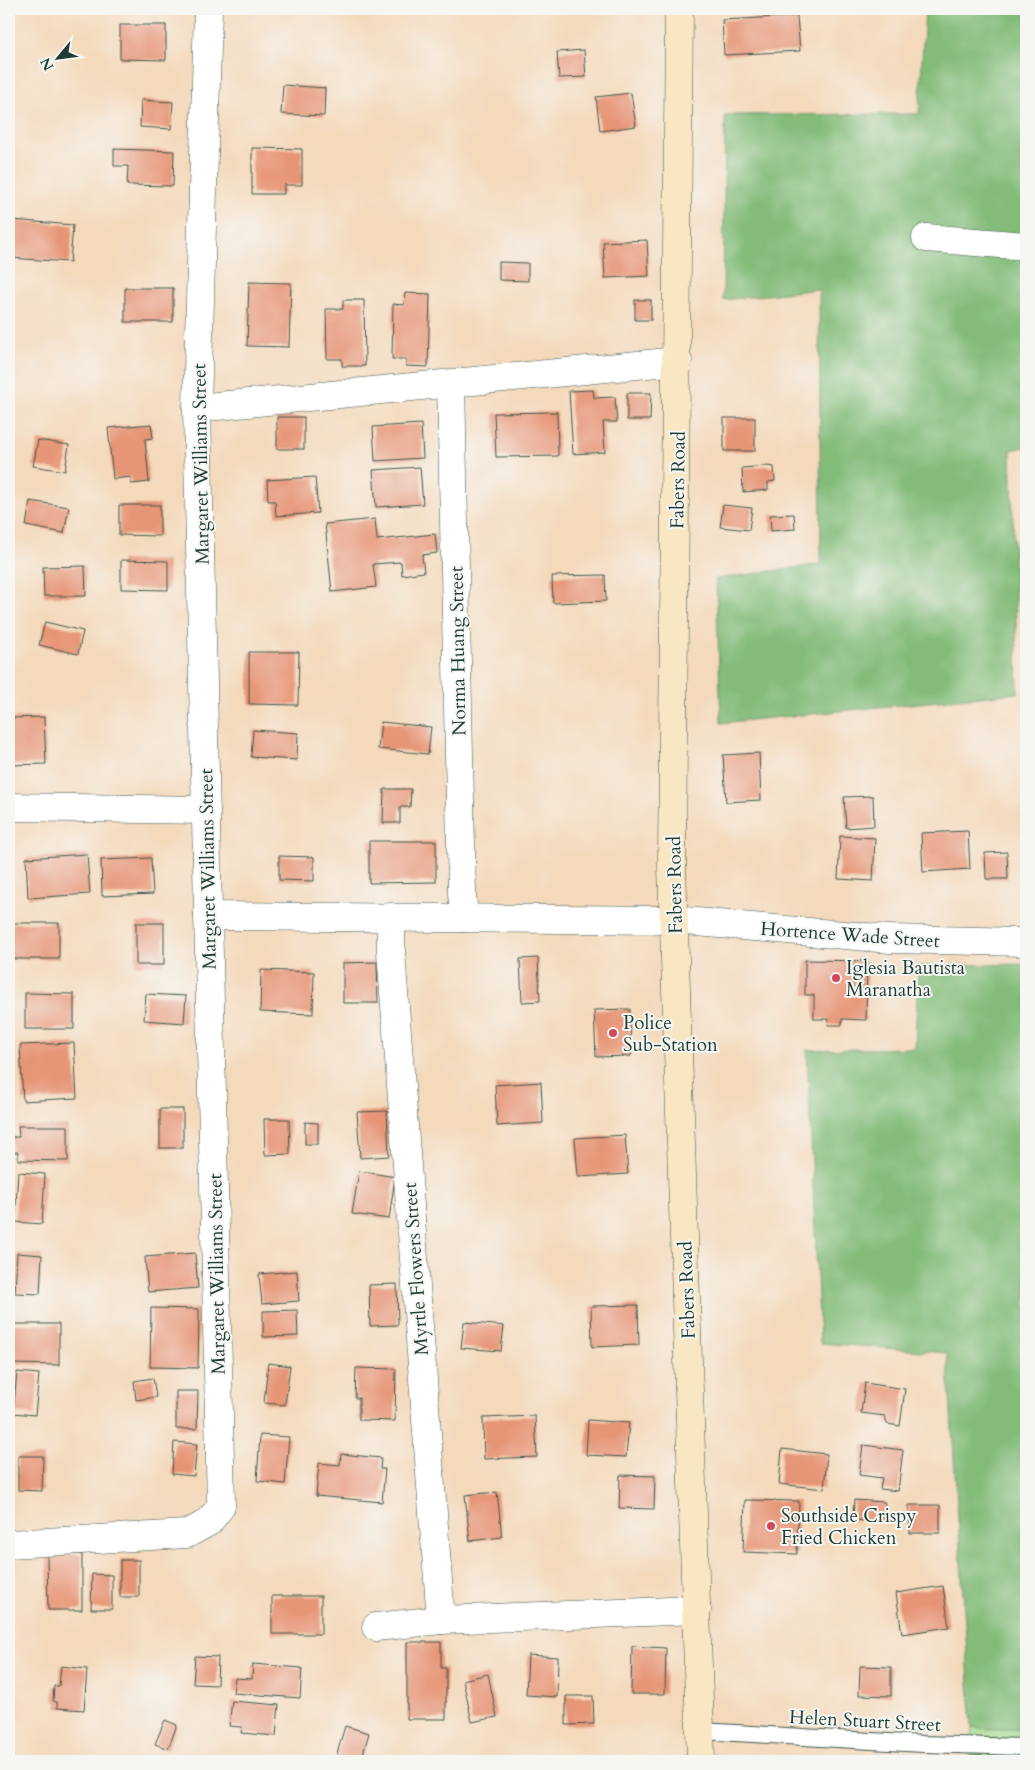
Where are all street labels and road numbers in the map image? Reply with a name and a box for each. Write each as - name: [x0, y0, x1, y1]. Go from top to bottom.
- street label: Margaret Williams Street: [186, 363, 216, 565]
- street label: Fabers Road: [664, 431, 692, 529]
- street label: Norma Huang Street: [444, 566, 472, 736]
- street label: Margaret Williams Street: [193, 768, 223, 970]
- street label: Fabers Road: [661, 836, 689, 934]
- street label: Hortence Wade Street: [759, 916, 940, 954]
- street label: Margaret Williams Street: [202, 1173, 232, 1375]
- street label: Myrtle Flowers Street: [397, 1182, 435, 1356]
- street label: Fabers Road: [672, 1241, 702, 1339]
- street label: Helen Stuart Street: [788, 1704, 941, 1738]

